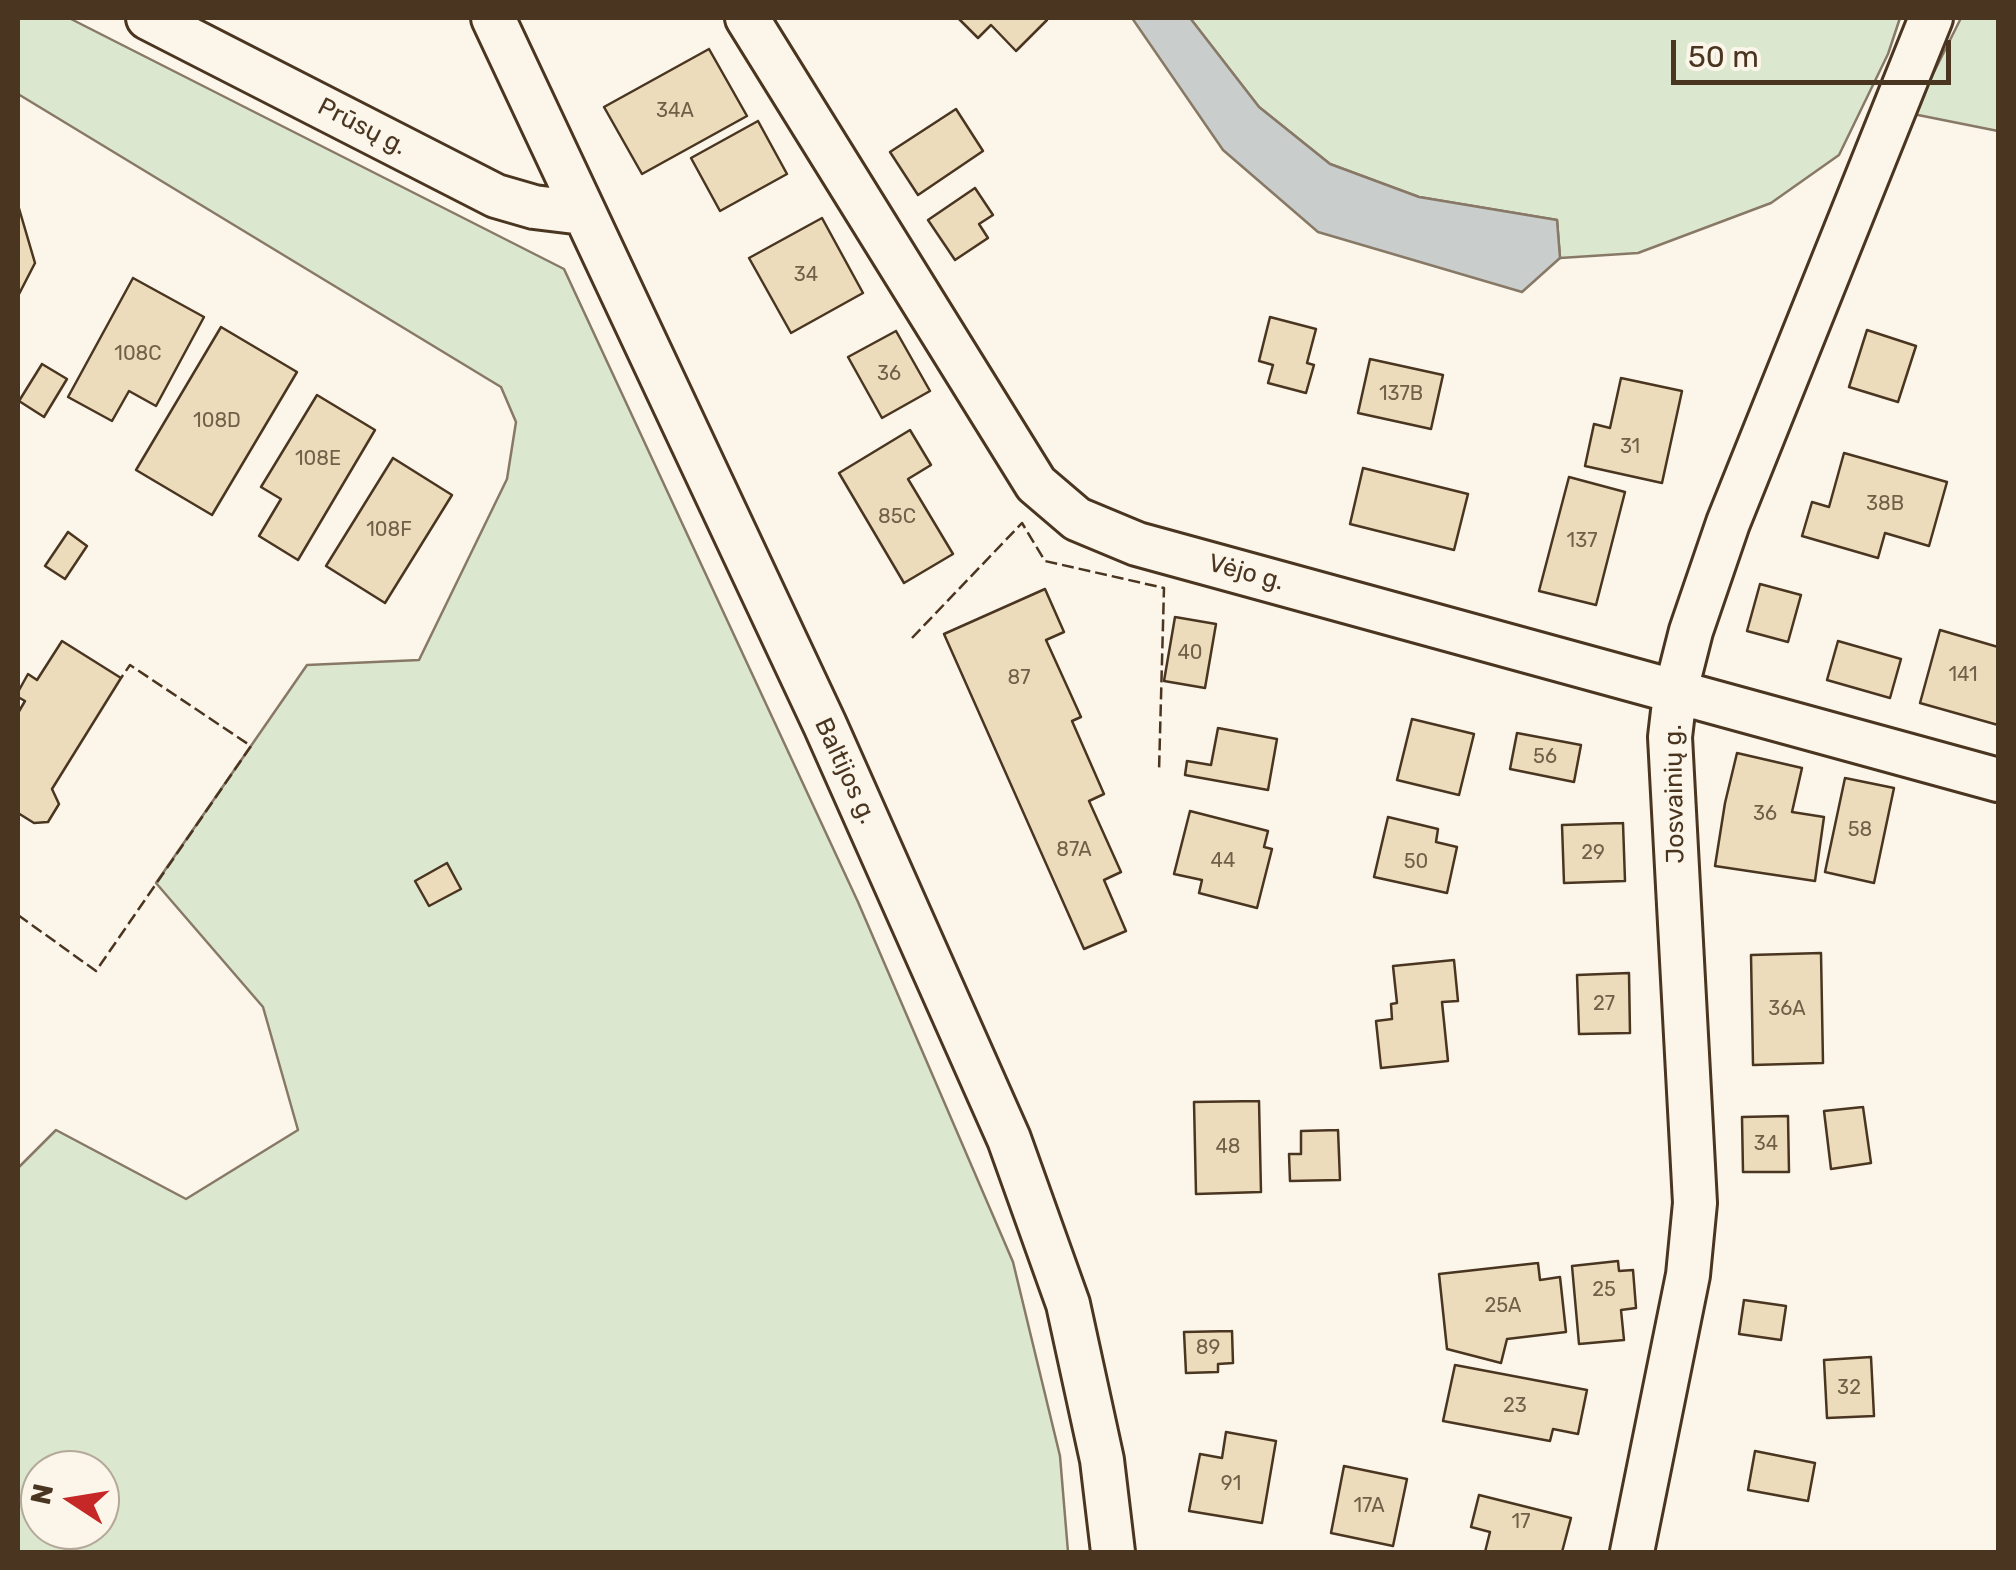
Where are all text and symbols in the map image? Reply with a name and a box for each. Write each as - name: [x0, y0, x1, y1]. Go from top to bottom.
- scale bar: [1676, 20, 1956, 82]
- text: 50 m: [1688, 39, 1759, 75]
- street label: Prūsų g.: [313, 92, 411, 162]
- house number: 34A: [656, 99, 694, 123]
- house number: 34: [794, 263, 818, 287]
- house number: 108C: [114, 342, 162, 366]
- house number: 36: [877, 362, 901, 386]
- house number: 137B: [1379, 382, 1423, 406]
- house number: 108D: [193, 409, 241, 433]
- house number: 31: [1620, 435, 1640, 459]
- house number: 108E: [295, 447, 341, 471]
- house number: 38B: [1866, 492, 1904, 516]
- house number: 85C: [878, 505, 916, 529]
- house number: 108F: [366, 518, 412, 542]
- house number: 137: [1567, 529, 1597, 553]
- street label: Vėjo g.: [1205, 549, 1287, 597]
- house number: 40: [1177, 641, 1203, 665]
- house number: 141: [1948, 663, 1978, 687]
- house number: 87: [1008, 666, 1030, 690]
- street label: Baltijos g.: [807, 713, 883, 829]
- street label: Josvainių g.: [1659, 724, 1691, 864]
- house number: 56: [1533, 745, 1557, 769]
- house number: 36: [1753, 802, 1777, 826]
- house number: 58: [1848, 818, 1872, 842]
- house number: 87A: [1056, 838, 1092, 862]
- house number: 29: [1581, 841, 1605, 865]
- house number: 44: [1211, 849, 1235, 873]
- house number: 50: [1404, 850, 1428, 874]
- house number: 27: [1593, 992, 1615, 1016]
- house number: 36A: [1768, 997, 1806, 1021]
- house number: 34: [1754, 1132, 1778, 1156]
- house number: 48: [1215, 1135, 1241, 1159]
- house number: 25: [1592, 1278, 1616, 1302]
- house number: 25A: [1484, 1294, 1522, 1318]
- house number: 89: [1196, 1336, 1220, 1360]
- house number: 32: [1837, 1376, 1861, 1400]
- house number: 23: [1503, 1394, 1527, 1418]
- north arrow: [20, 1450, 120, 1550]
- house number: 91: [1221, 1472, 1241, 1496]
- text: N: [24, 1481, 60, 1507]
- house number: 17A: [1353, 1494, 1385, 1518]
- house number: 17: [1512, 1510, 1530, 1534]

